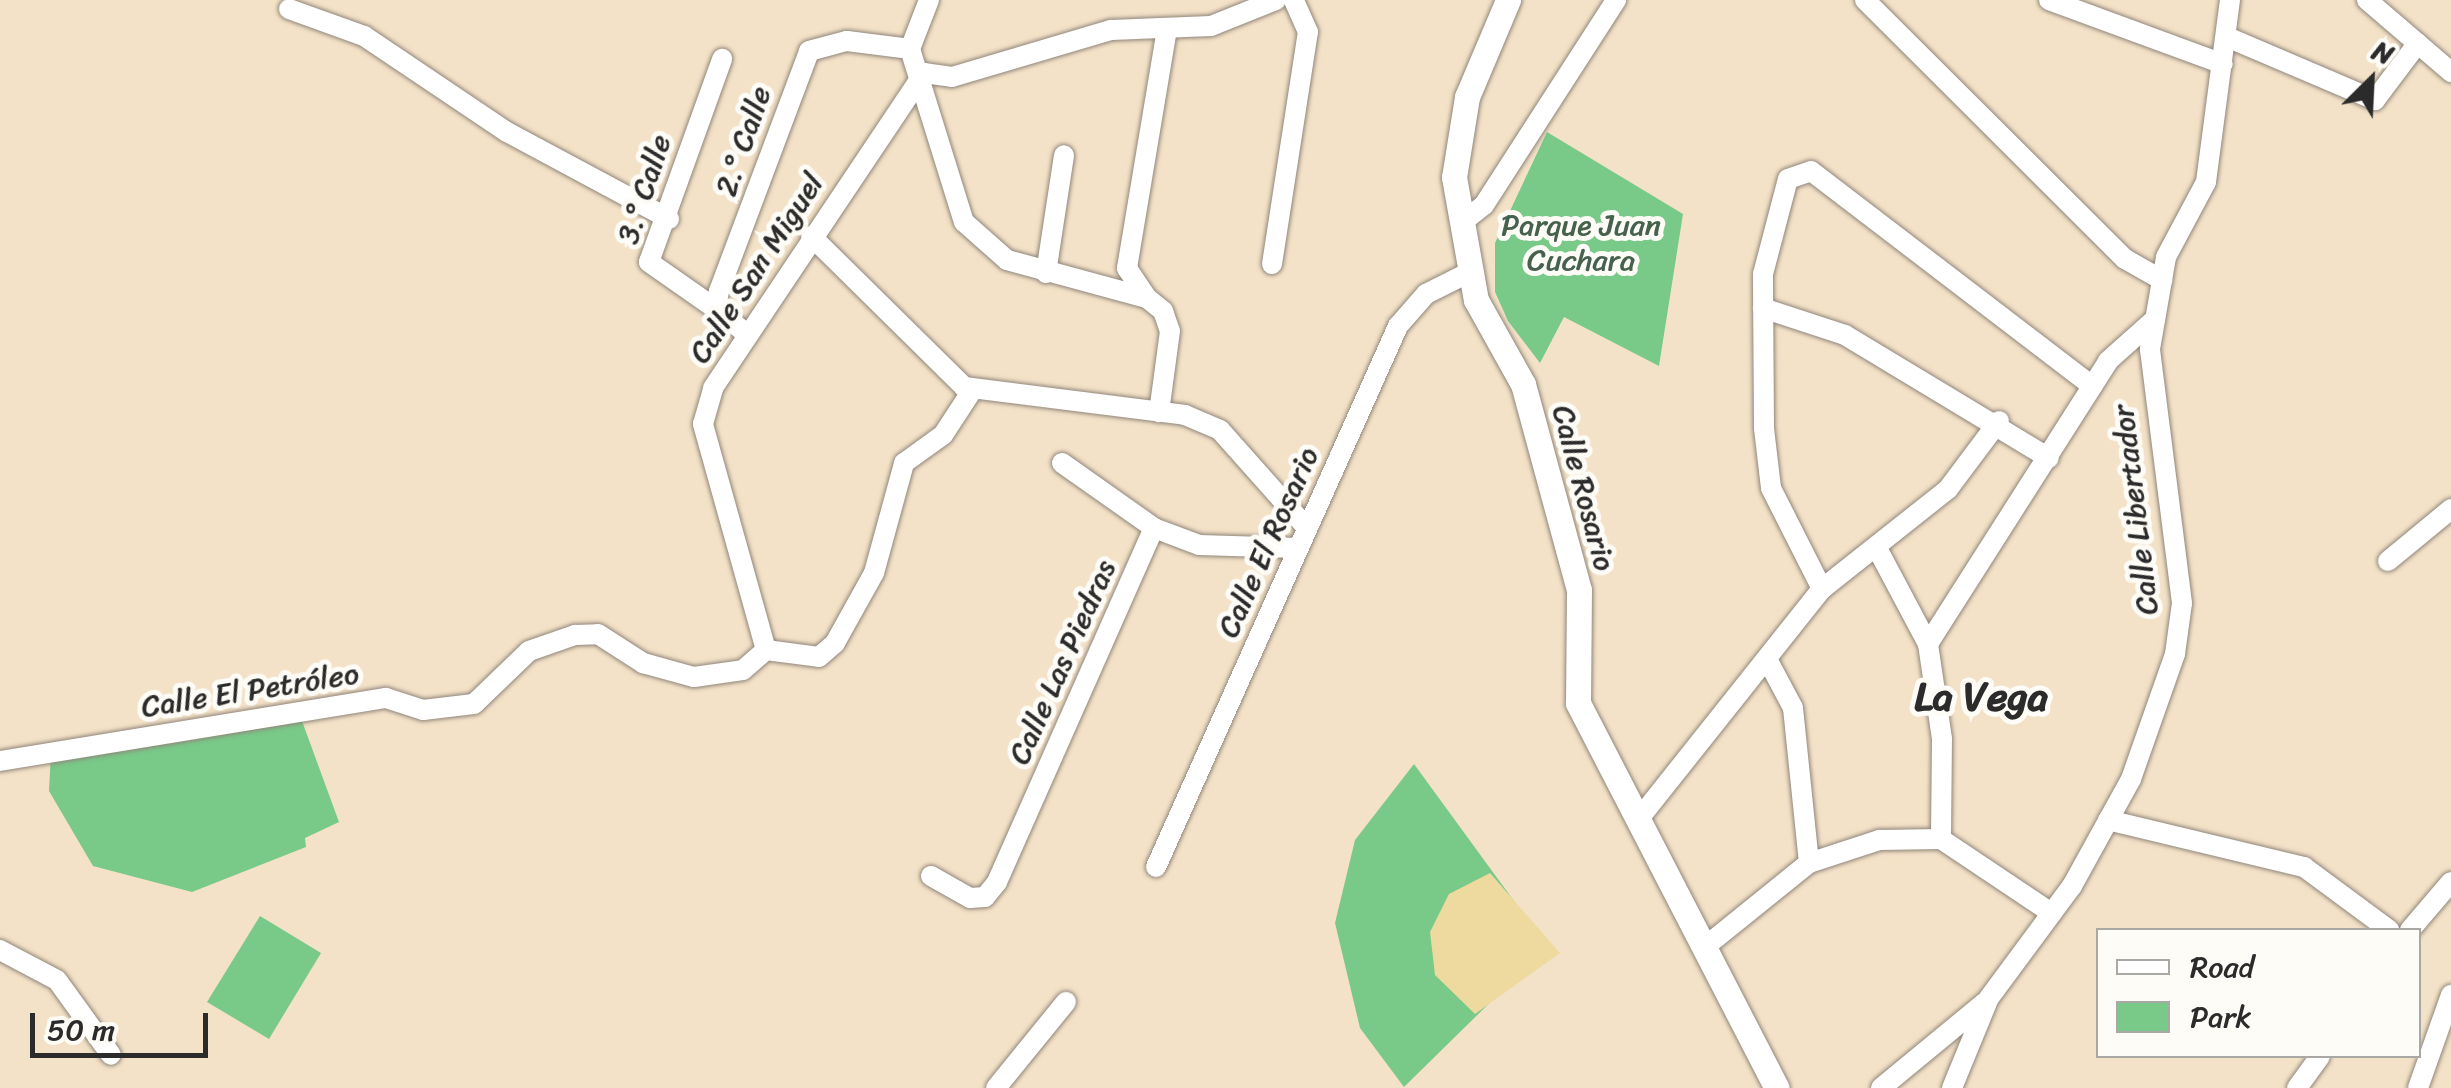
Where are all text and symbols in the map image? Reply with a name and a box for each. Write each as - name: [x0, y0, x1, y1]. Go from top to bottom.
- text: N: [2365, 26, 2402, 78]
- north arrow: [2321, 30, 2421, 130]
- street label: 2.° Calle: [708, 82, 778, 200]
- street label: 3.° Calle: [610, 130, 678, 248]
- street label: Calle San Miguel: [681, 166, 831, 370]
- park label: Parque Juan Cuchara: [1501, 207, 1661, 278]
- street label: Calle Rosario: [1544, 400, 1624, 576]
- street label: Calle Libertador: [2104, 403, 2166, 617]
- street label: Calle El Rosario: [1210, 441, 1326, 643]
- street label: Calle Las Piedras: [1000, 553, 1124, 771]
- street label: Calle El Petróleo: [138, 655, 362, 725]
- district label: La Vega: [1916, 673, 2046, 721]
- legend: [2096, 928, 2421, 1058]
- text: Road: [2190, 940, 2254, 994]
- text: Park: [2190, 990, 2252, 1044]
- scale bar: [35, 993, 212, 1055]
- text: 50 m: [47, 1003, 115, 1057]

